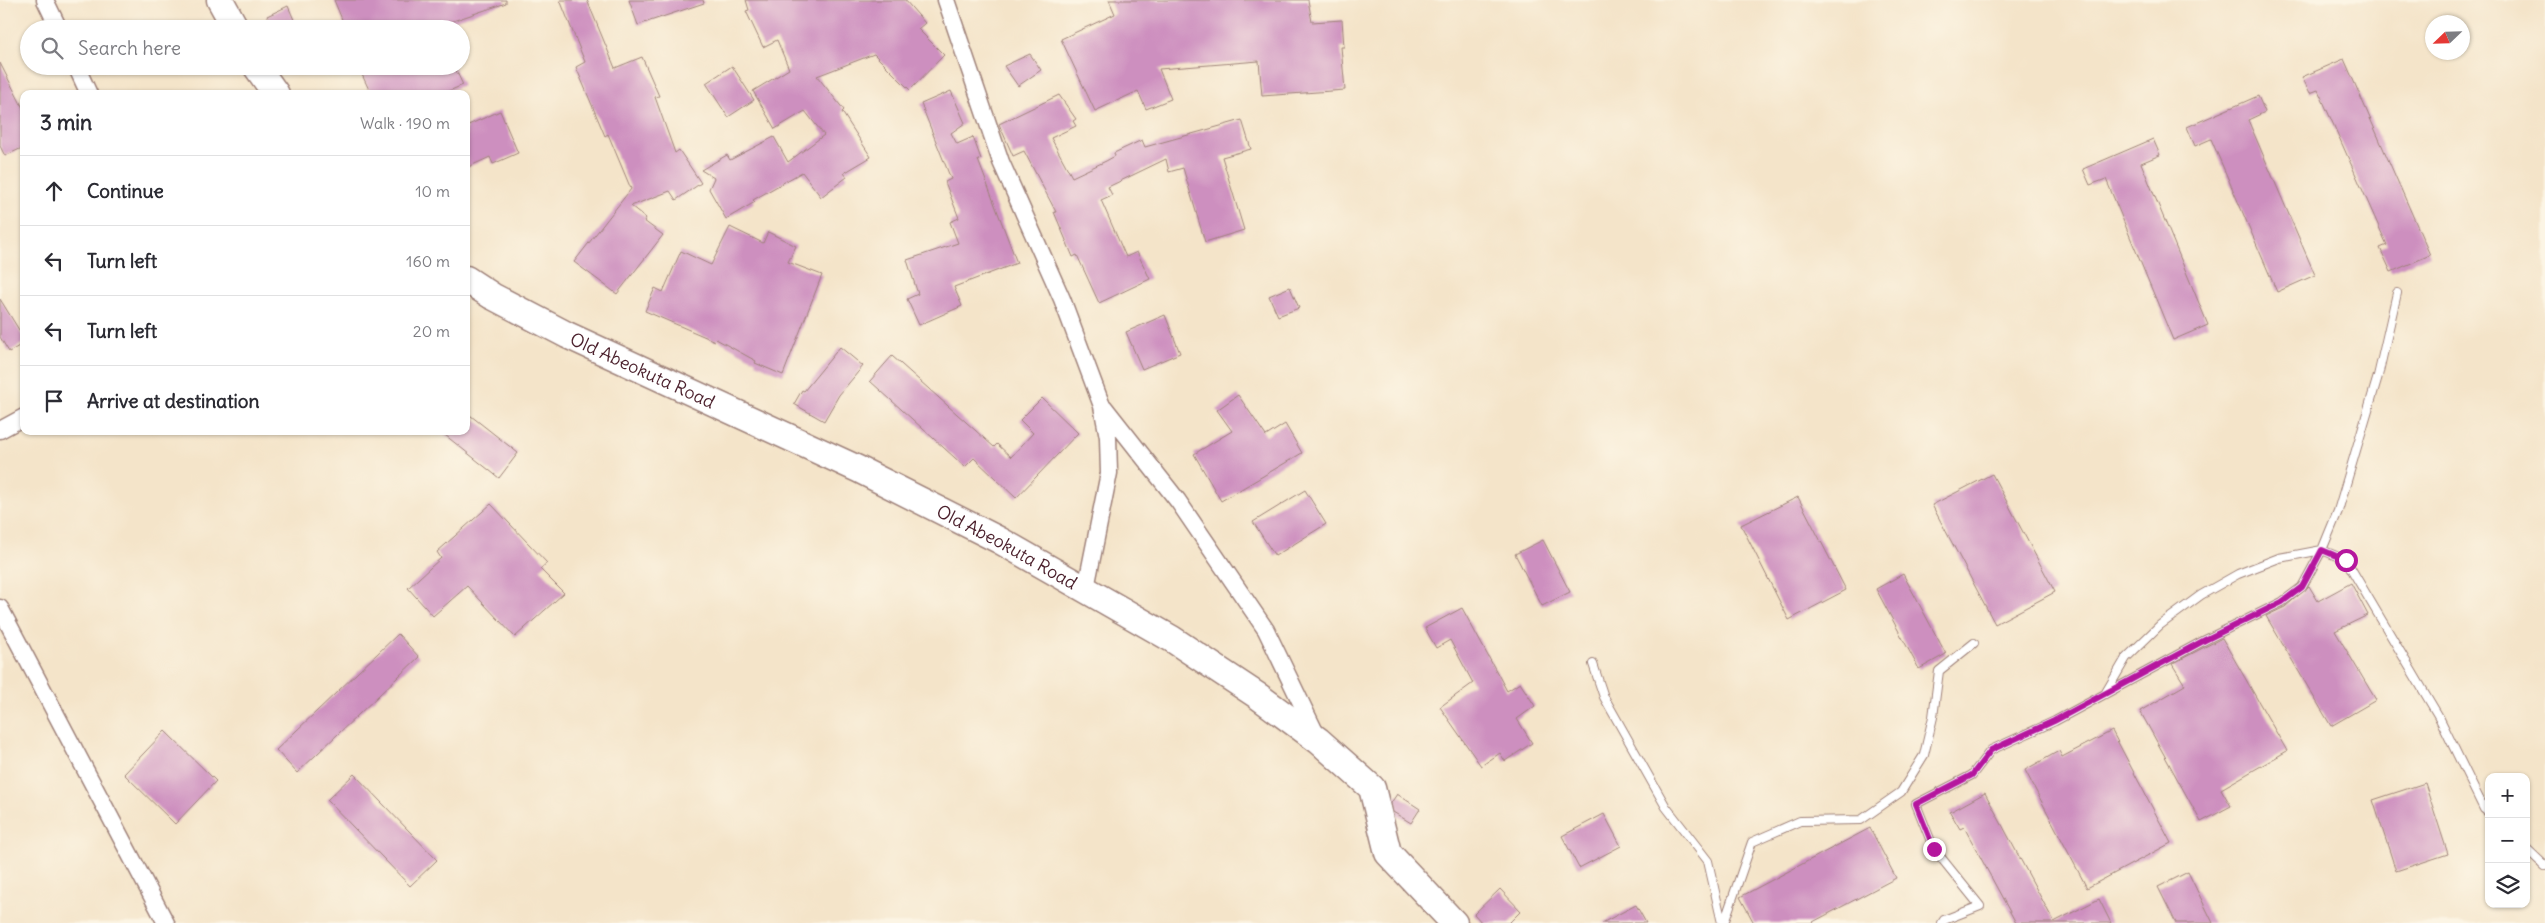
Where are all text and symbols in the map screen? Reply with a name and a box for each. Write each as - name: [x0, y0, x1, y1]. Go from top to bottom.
- north arrow: [2425, 15, 2470, 60]
- search box: [20, 20, 470, 75]
- icon: search: [38, 34, 66, 62]
- text: Search here: [78, 36, 181, 60]
- text: 3 min: [40, 109, 92, 136]
- text: Walk · 190 m: [360, 113, 450, 133]
- icon: ahead: [40, 177, 68, 205]
- text: Continue: [87, 179, 164, 203]
- text: 10 m: [415, 181, 450, 201]
- icon: left: [40, 247, 68, 275]
- text: Turn left: [87, 249, 157, 273]
- text: 160 m: [406, 251, 450, 271]
- icon: left: [40, 317, 68, 345]
- text: Turn left: [87, 319, 157, 343]
- text: 20 m: [413, 321, 450, 341]
- street label: Old Abeokuta Road: [567, 327, 719, 413]
- icon: arrive: [40, 387, 68, 415]
- text: Arrive at destination: [87, 389, 260, 413]
- street label: Old Abeokuta Road: [933, 499, 1082, 594]
- route start: [2335, 549, 2358, 572]
- map controls: [2485, 773, 2530, 908]
- button: +: [2485, 773, 2530, 818]
- button: −: [2485, 818, 2530, 863]
- route end: [1923, 838, 1946, 861]
- button: layers: [2485, 863, 2530, 908]

